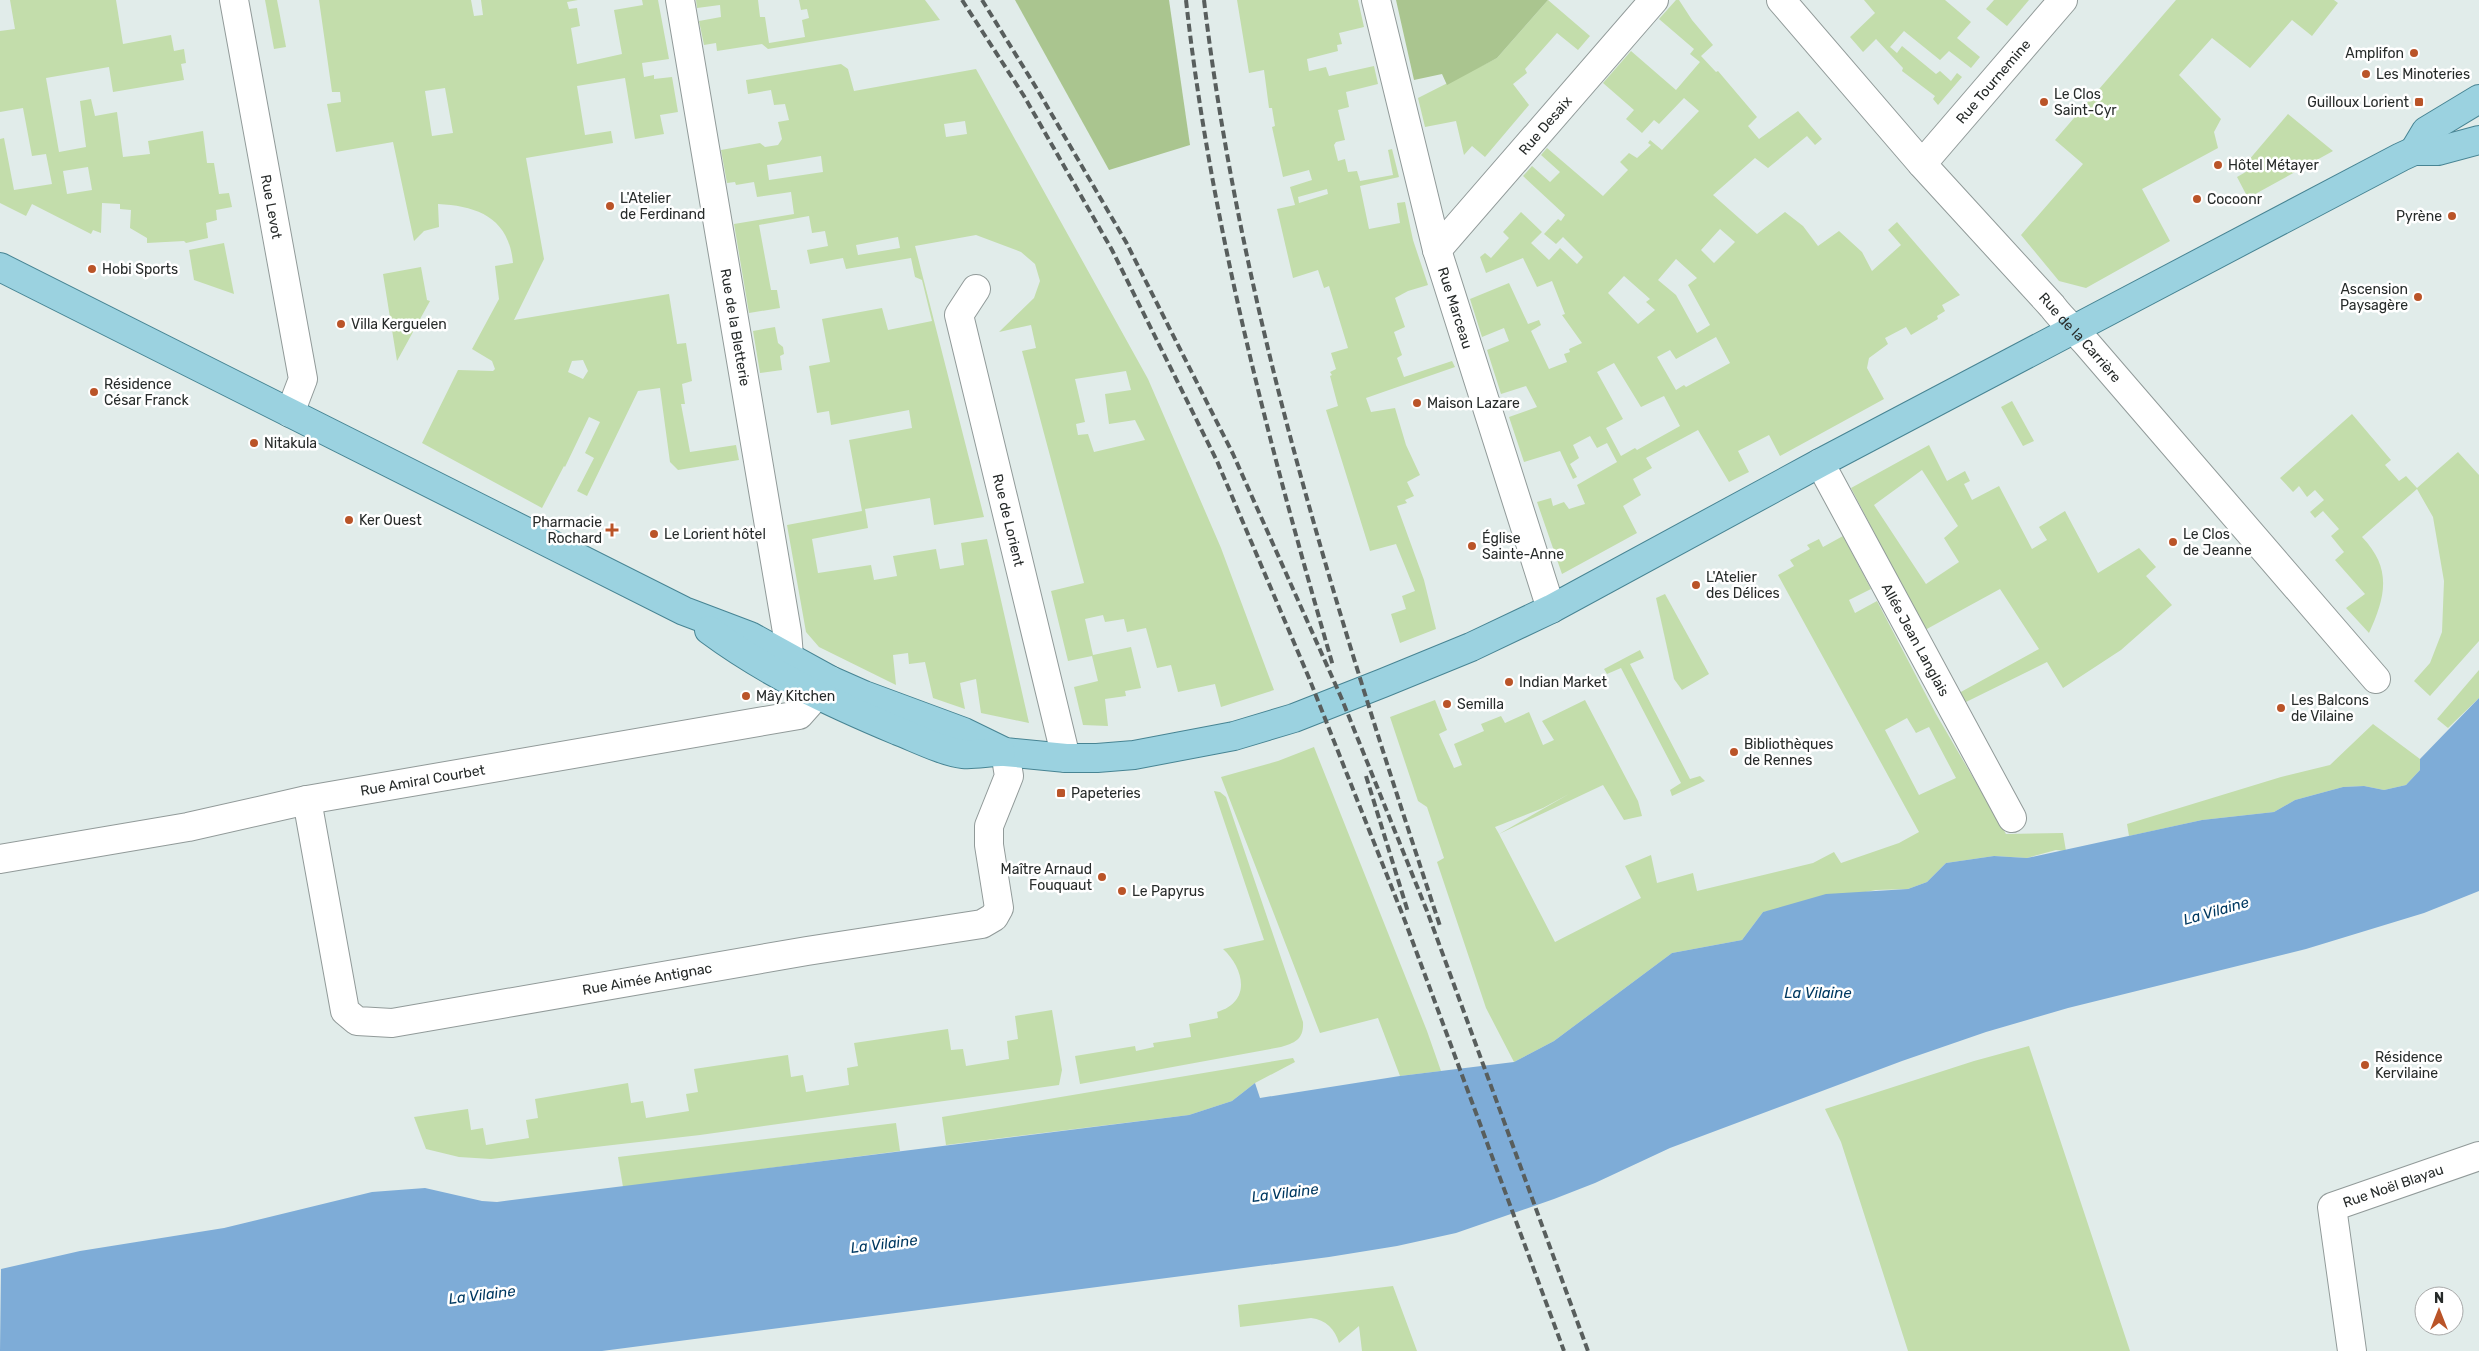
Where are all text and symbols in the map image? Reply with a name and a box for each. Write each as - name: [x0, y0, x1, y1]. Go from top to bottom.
- street label: Rue Tournemine: [1953, 36, 2034, 127]
- place label: Amplifon: [2345, 45, 2404, 62]
- marker: Amplifon: [2408, 47, 2420, 59]
- place label: Les Minoteries: [2376, 66, 2470, 83]
- marker: Les Minoteries: [2360, 68, 2372, 80]
- place label: Le Clos Saint-Cyr: [2054, 86, 2117, 119]
- street label: Rue Desaix: [1515, 93, 1576, 159]
- place label: Guilloux Lorient: [2307, 94, 2410, 111]
- marker: Le Clos Saint-Cyr: [2038, 96, 2050, 108]
- marker: Guilloux Lorient: [2413, 96, 2425, 108]
- place label: Hôtel Métayer: [2228, 157, 2319, 174]
- marker: Hôtel Métayer: [2212, 159, 2224, 171]
- street label: Rue Levot: [257, 173, 285, 241]
- place label: L'Atelier de Ferdinand: [620, 190, 705, 223]
- place label: Cocoonr: [2207, 191, 2263, 208]
- marker: Cocoonr: [2191, 193, 2203, 205]
- marker: L'Atelier de Ferdinand: [604, 200, 616, 212]
- place label: Pyrène: [2396, 208, 2442, 225]
- marker: Pyrène: [2446, 210, 2458, 222]
- place label: Hobi Sports: [102, 261, 178, 278]
- marker: Hobi Sports: [86, 263, 98, 275]
- street label: Rue Marceau: [1434, 265, 1476, 351]
- street label: Rue de la Bletterie: [717, 267, 753, 388]
- place label: Ascension Paysagère: [2340, 281, 2408, 314]
- street label: Rue de la Carrière: [2035, 289, 2125, 386]
- marker: Ascension Paysagère: [2412, 291, 2424, 303]
- place label: Villa Kerguelen: [351, 316, 447, 333]
- marker: Villa Kerguelen: [335, 318, 347, 330]
- place label: Résidence César Franck: [104, 376, 190, 409]
- marker: Résidence César Franck: [88, 386, 100, 398]
- place label: Maison Lazare: [1427, 395, 1520, 412]
- marker: Maison Lazare: [1411, 397, 1423, 409]
- place label: Nitakula: [264, 435, 317, 452]
- marker: Nitakula: [248, 437, 260, 449]
- street label: Rue de Lorient: [989, 472, 1028, 569]
- place label: Ker Ouest: [359, 512, 422, 529]
- marker: Ker Ouest: [343, 514, 355, 526]
- place label: Pharmacie Rochard: [532, 514, 602, 547]
- marker: Pharmacie Rochard: [606, 524, 618, 536]
- place label: Le Lorient hôtel: [664, 526, 766, 543]
- place label: Le Clos de Jeanne: [2183, 526, 2252, 559]
- marker: Le Lorient hôtel: [648, 528, 660, 540]
- place label: Église Sainte-Anne: [1482, 529, 1564, 563]
- marker: Le Clos de Jeanne: [2167, 536, 2179, 548]
- marker: Église Sainte-Anne: [1466, 540, 1478, 552]
- place label: L'Atelier des Délices: [1706, 569, 1780, 602]
- marker: L'Atelier des Délices: [1690, 579, 1702, 591]
- street label: Allée Jean Langlais: [1878, 581, 1953, 699]
- place label: Indian Market: [1519, 674, 1608, 691]
- marker: Indian Market: [1503, 676, 1515, 688]
- place label: Mây Kitchen: [756, 688, 835, 705]
- marker: Mây Kitchen: [740, 690, 752, 702]
- place label: Les Balcons de Vilaine: [2291, 692, 2369, 725]
- place label: Semilla: [1457, 696, 1504, 713]
- marker: Semilla: [1441, 698, 1453, 710]
- marker: Les Balcons de Vilaine: [2275, 702, 2287, 714]
- place label: Bibliothèques de Rennes: [1744, 736, 1833, 769]
- marker: Bibliothèques de Rennes: [1728, 746, 1740, 758]
- street label: Rue Amiral Courbet: [359, 761, 487, 800]
- place label: Papeteries: [1071, 785, 1141, 802]
- marker: Papeteries: [1055, 787, 1067, 799]
- place label: Maître Arnaud Fouquaut: [1001, 861, 1093, 894]
- marker: Maître Arnaud Fouquaut: [1096, 871, 1108, 883]
- place label: Le Papyrus: [1132, 883, 1204, 900]
- marker: Le Papyrus: [1116, 885, 1128, 897]
- water label: La Vilaine: [2181, 893, 2251, 929]
- street label: Rue Aimée Antignac: [581, 960, 714, 999]
- water label: La Vilaine: [1784, 984, 1852, 1002]
- place label: Résidence Kervilaine: [2375, 1049, 2443, 1082]
- marker: Résidence Kervilaine: [2359, 1059, 2371, 1071]
- street label: Rue Noël Blayau: [2341, 1161, 2446, 1212]
- water label: La Vilaine: [1250, 1180, 1320, 1206]
- water label: La Vilaine: [849, 1231, 919, 1257]
- water label: La Vilaine: [447, 1282, 517, 1308]
- north arrow: [2414, 1286, 2464, 1336]
- text: N: [2434, 1290, 2444, 1307]

